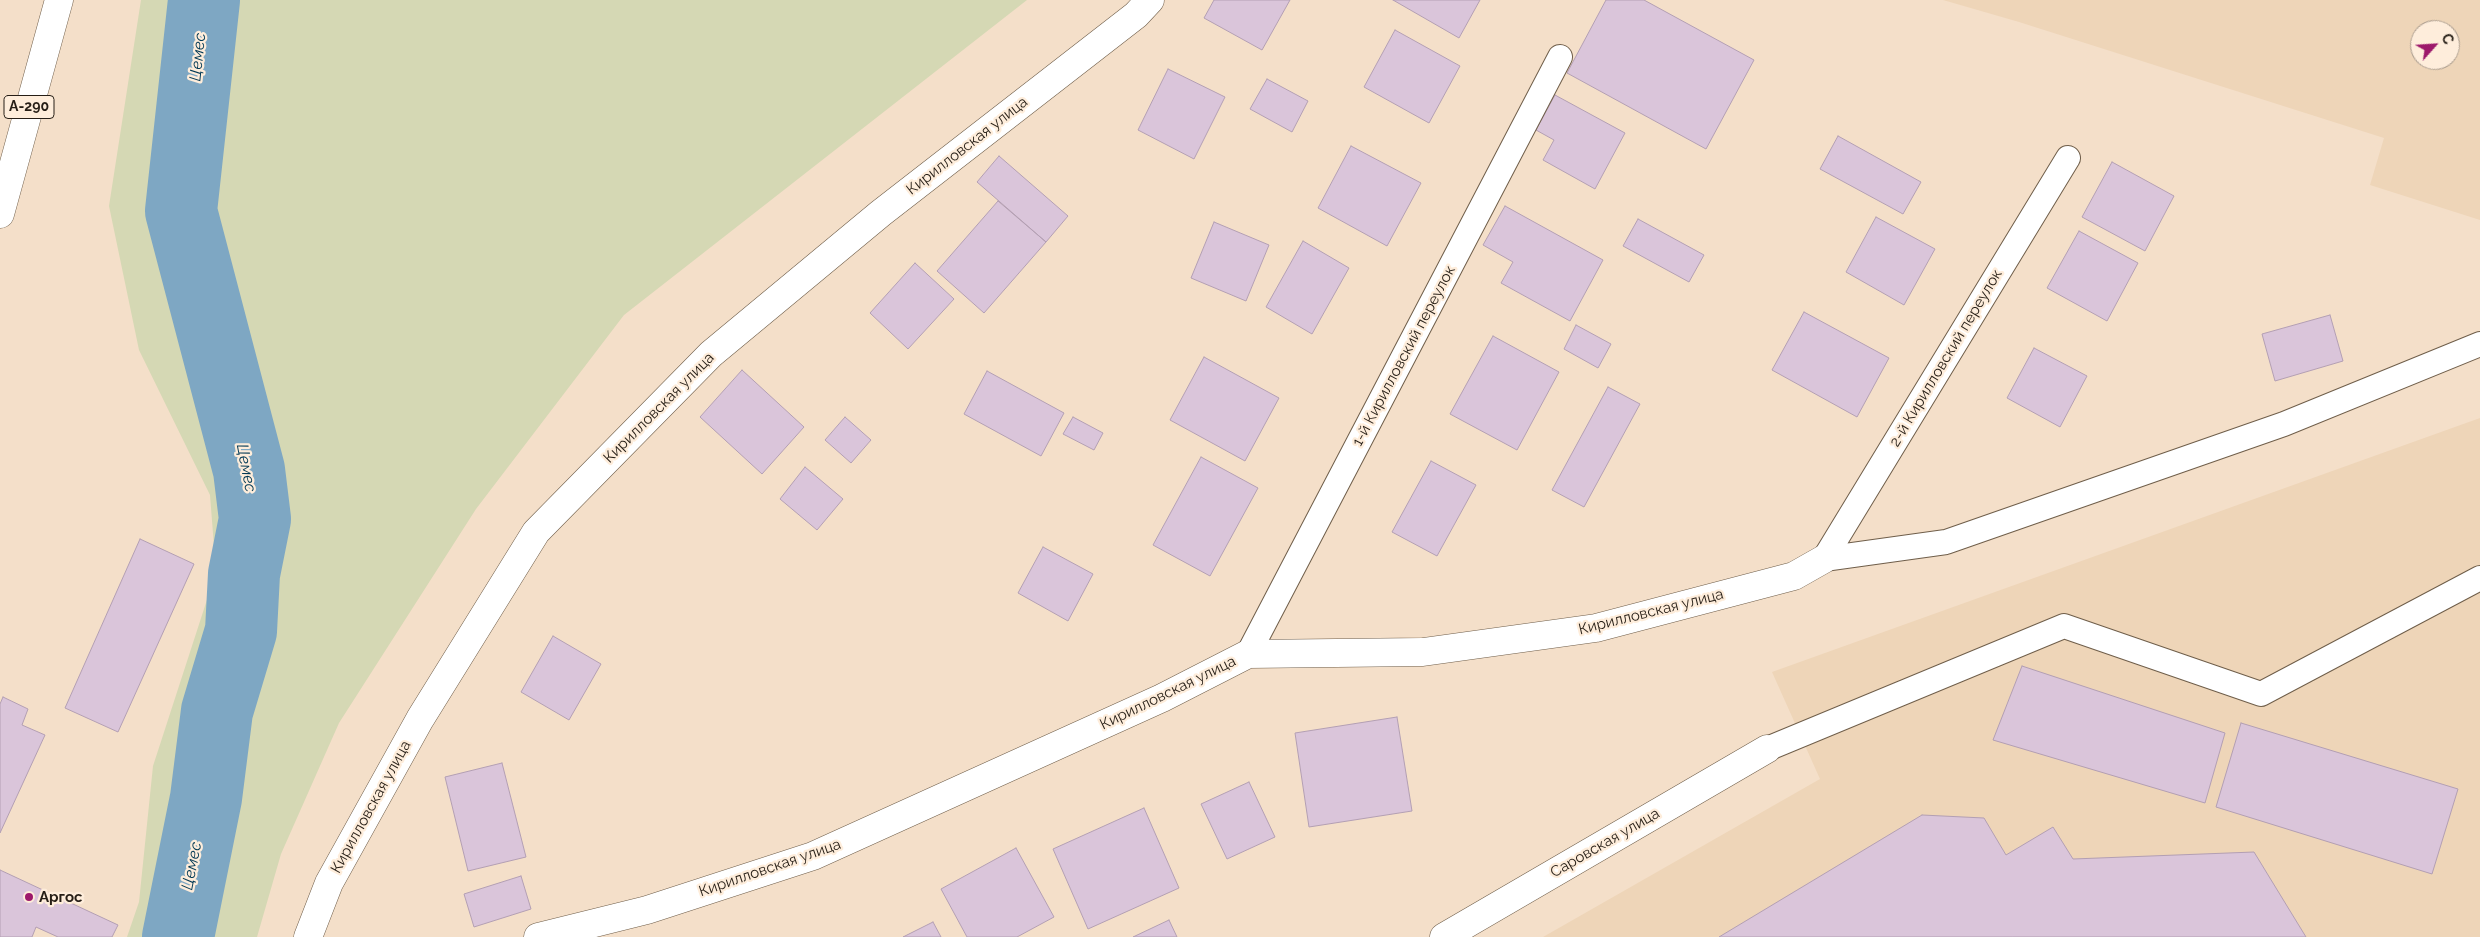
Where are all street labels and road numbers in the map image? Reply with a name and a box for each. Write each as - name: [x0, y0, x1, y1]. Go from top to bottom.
- street label: Кирилловская улица: [903, 93, 1031, 199]
- road number: А-290: [4, 95, 54, 118]
- street label: 1-й Кирилловский переулок: [1349, 263, 1459, 449]
- street label: 2-й Кирилловский переулок: [1886, 266, 2006, 450]
- street label: Кирилловская улица: [600, 349, 718, 467]
- street label: Кирилловская улица: [1577, 585, 1725, 639]
- street label: Кирилловская улица: [1097, 652, 1239, 734]
- street label: Кирилловская улица: [327, 738, 415, 876]
- street label: Саровская улица: [1547, 804, 1663, 882]
- street label: Кирилловская улица: [697, 835, 843, 901]

